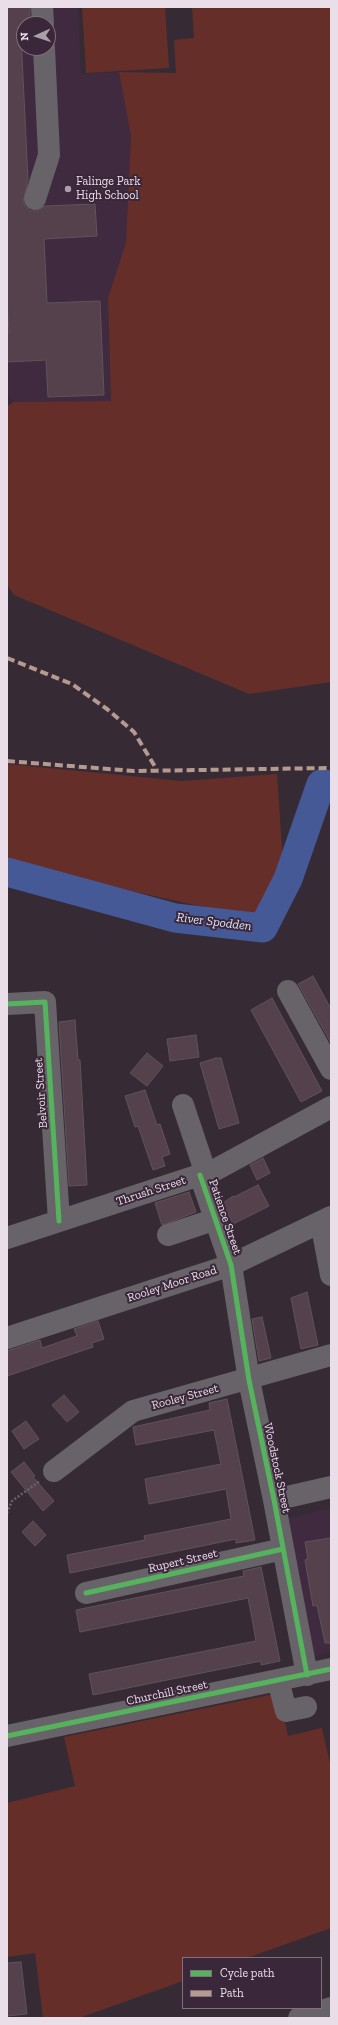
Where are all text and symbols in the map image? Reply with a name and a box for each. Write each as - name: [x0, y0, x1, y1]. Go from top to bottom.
- north arrow: [16, 16, 56, 56]
- text: N: [18, 32, 31, 41]
- place label: Falinge Park High School: [76, 175, 141, 203]
- marker: Falinge Park High School: [63, 184, 73, 194]
- water label: River Spodden: [176, 910, 252, 934]
- street label: Belvoir Street: [31, 1057, 51, 1129]
- street label: Thrush Street: [114, 1173, 188, 1209]
- street label: Patience Street: [205, 1178, 245, 1256]
- street label: Rooley Moor Road: [125, 1263, 219, 1305]
- street label: Rooley Street: [150, 1381, 220, 1413]
- street label: Woodstock Street: [260, 1422, 294, 1514]
- street label: Rupert Street: [147, 1546, 219, 1576]
- street label: Churchill Street: [125, 1677, 209, 1709]
- legend: [182, 1957, 322, 2009]
- text: Cycle path: [220, 1966, 274, 1980]
- text: Path: [220, 1986, 244, 2000]

